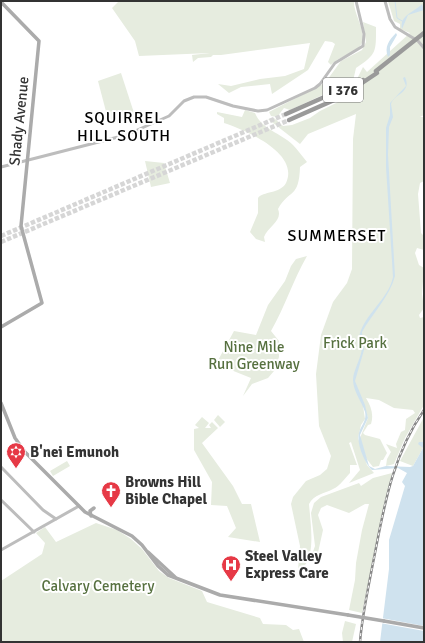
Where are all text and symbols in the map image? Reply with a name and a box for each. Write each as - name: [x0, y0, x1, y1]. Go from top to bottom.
- street label: Shady Avenue: [5, 76, 33, 166]
- road number: I 376: [323, 78, 363, 102]
- district label: SQUIRREL HILL SOUTH: [77, 108, 171, 146]
- district label: SUMMERSET: [288, 226, 386, 246]
- park label: Frick Park: [323, 334, 387, 352]
- park label: Nine Mile Run Greenway: [208, 338, 300, 373]
- synagogue icon: B'nei Emunoh: [5, 441, 27, 469]
- place label: B'nei Emunoh: [30, 443, 119, 461]
- place label: Browns Hill Bible Chapel: [125, 473, 207, 508]
- church icon: Browns Hill Bible Chapel: [100, 480, 122, 508]
- place label: Steel Valley Express Care: [245, 547, 329, 582]
- hospital icon: Steel Valley Express Care: [220, 554, 242, 582]
- park label: Calvary Cemetery: [42, 577, 154, 595]

